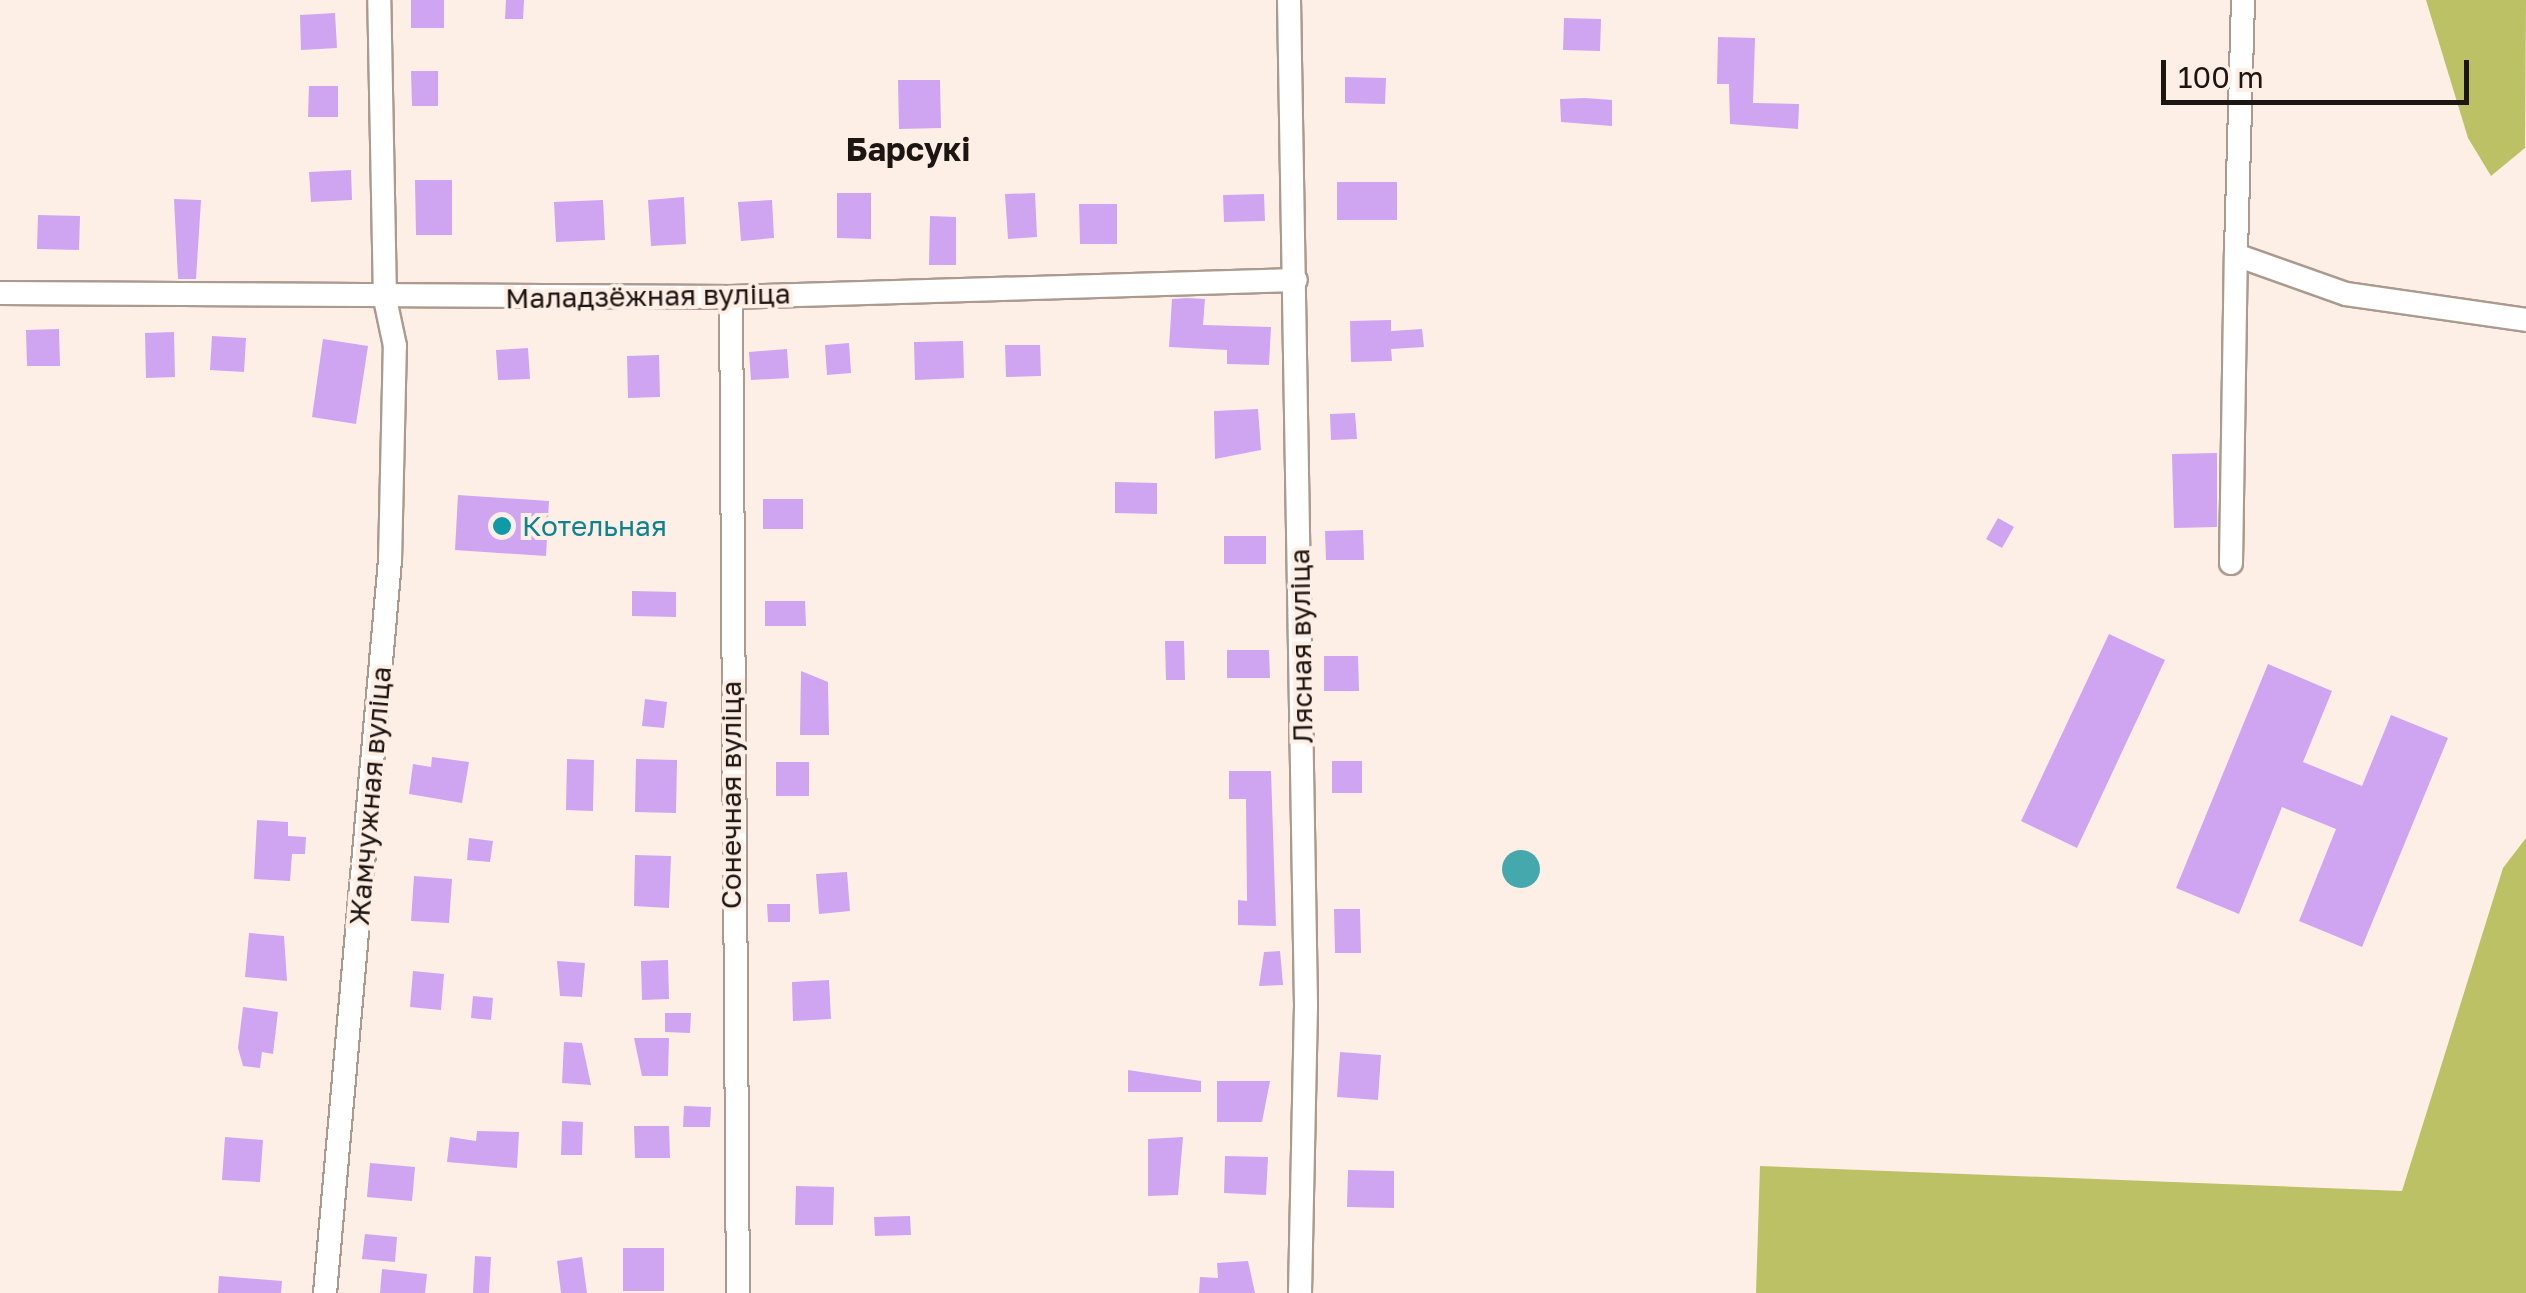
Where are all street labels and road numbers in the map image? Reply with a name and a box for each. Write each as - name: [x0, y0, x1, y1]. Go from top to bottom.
- street label: Маладзёжная вуліца: [505, 277, 791, 315]
- street label: Лясная вуліца: [1283, 548, 1319, 744]
- street label: Жамчужная вуліца: [342, 665, 398, 927]
- street label: Сонечная вуліца: [714, 681, 748, 909]

